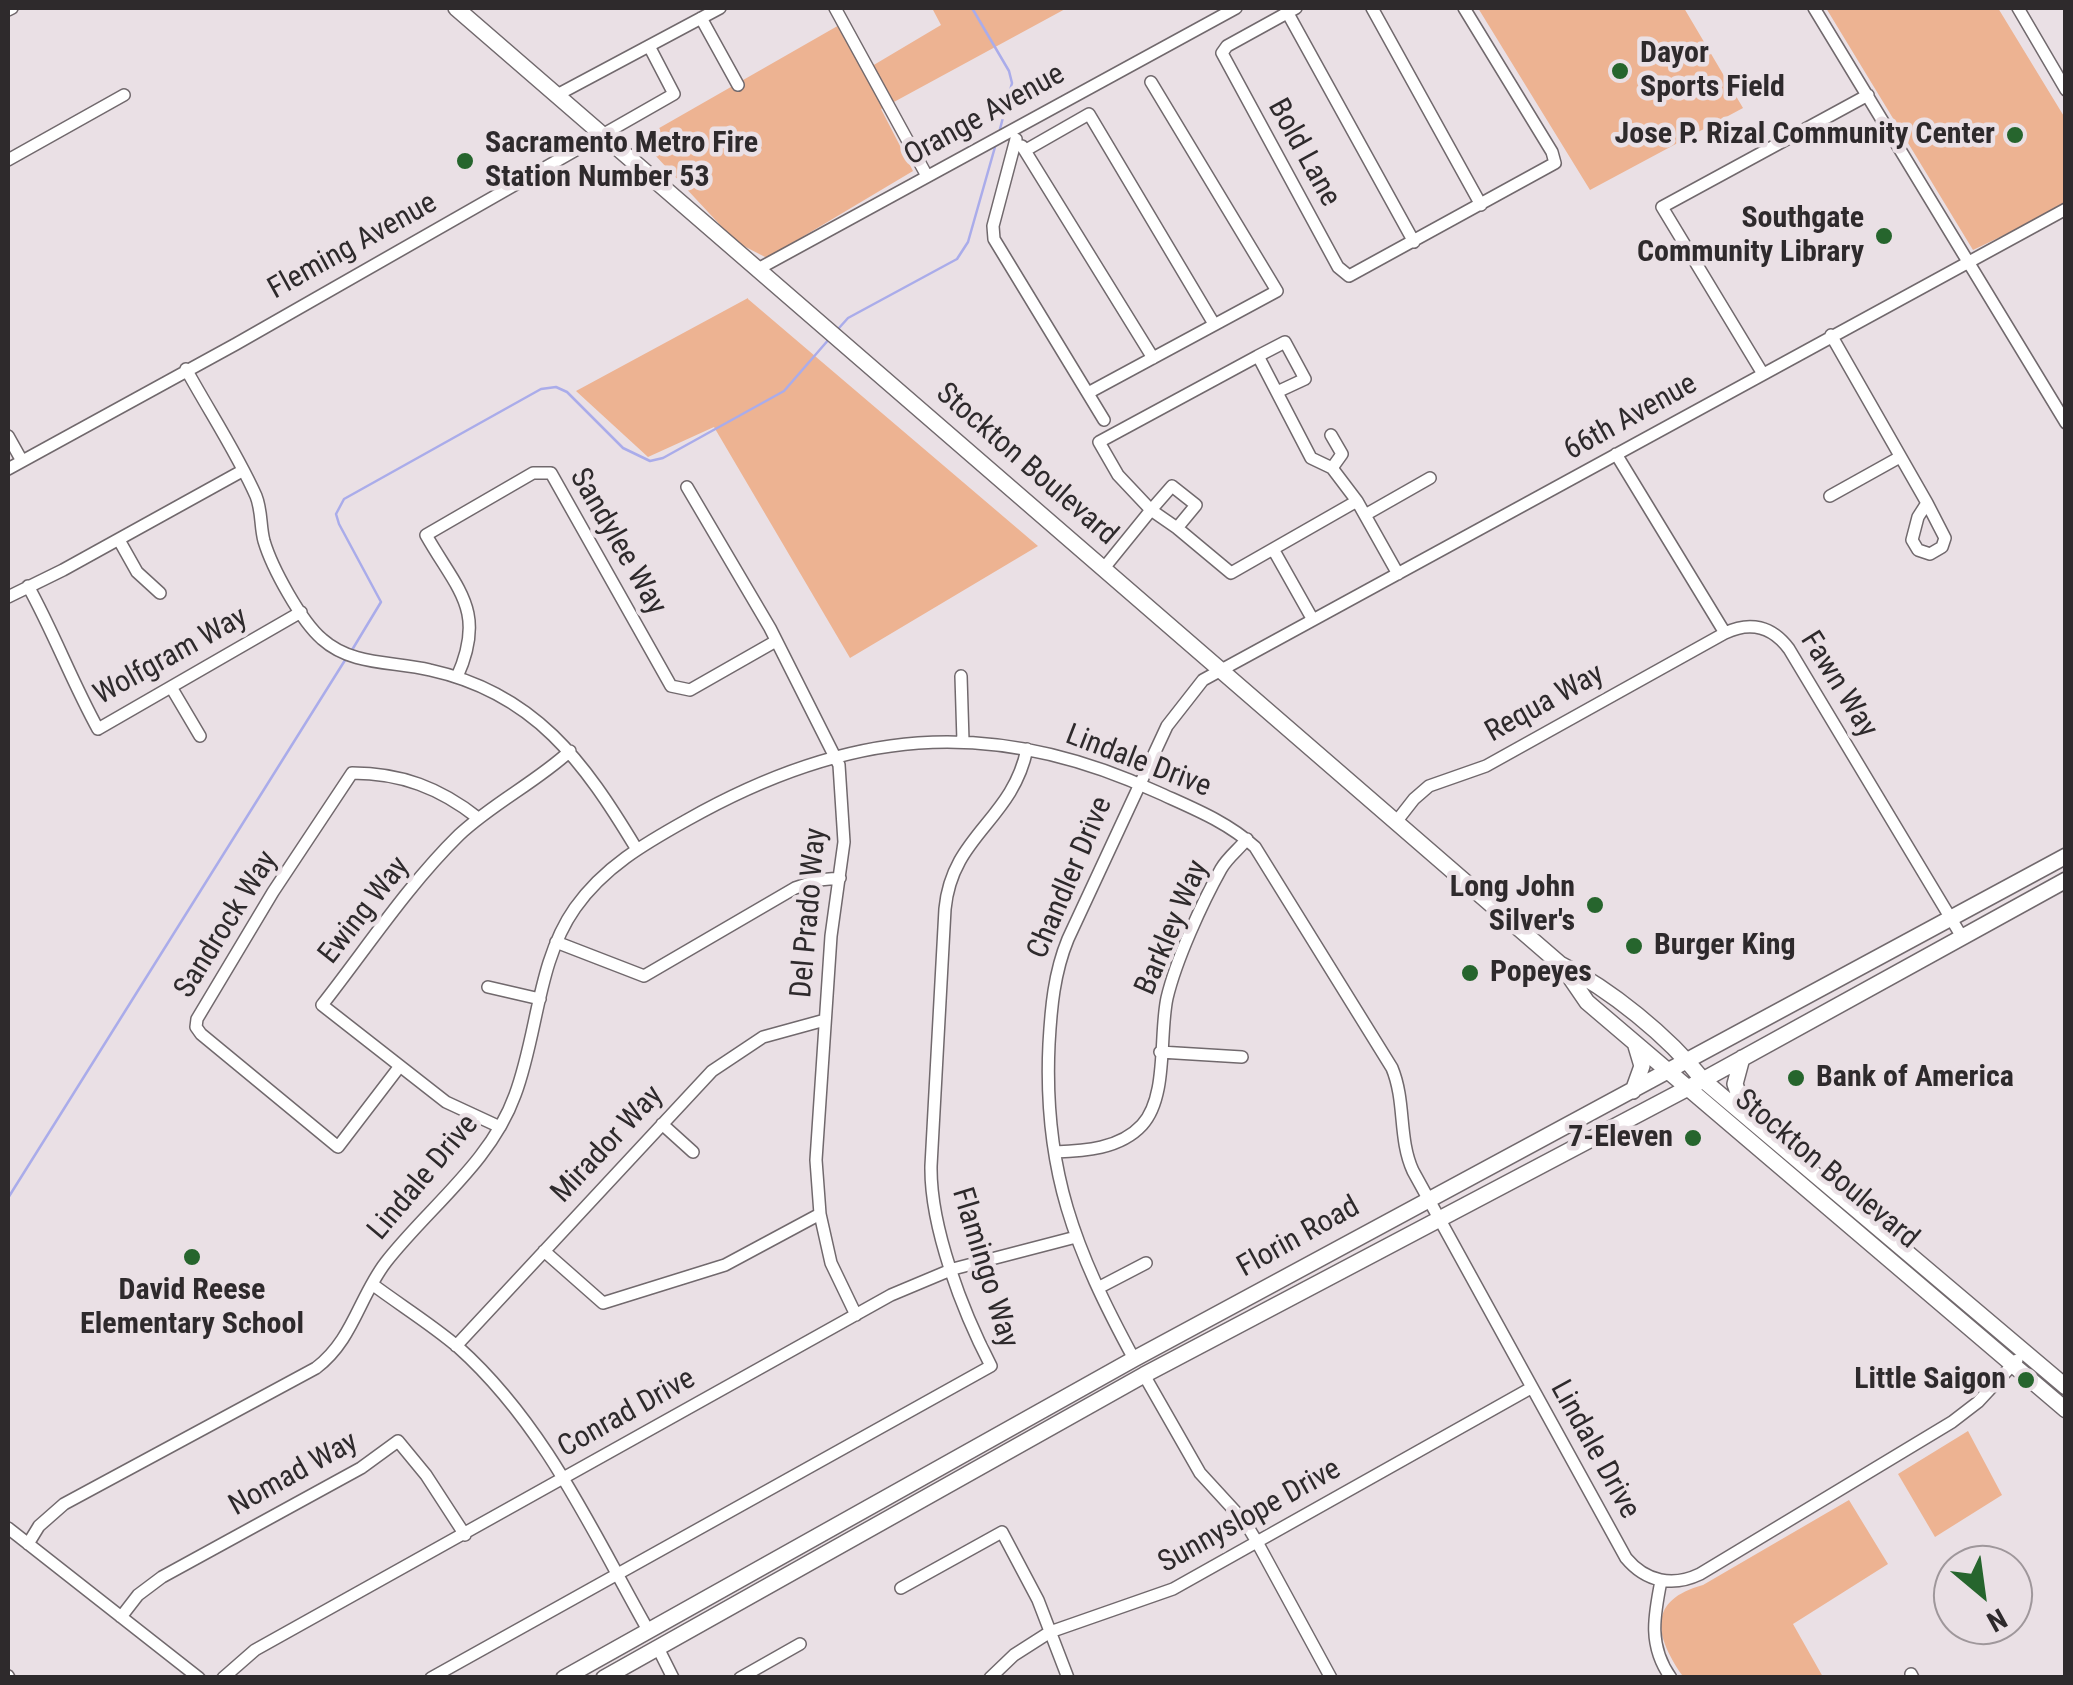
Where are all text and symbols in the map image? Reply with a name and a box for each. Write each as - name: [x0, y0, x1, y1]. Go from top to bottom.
- place label: Dayor Sports Field: [1640, 36, 1785, 106]
- street label: Orange Avenue: [899, 57, 1071, 175]
- marker: Dayor Sports Field: [1609, 60, 1631, 82]
- street label: Bold Lane: [1259, 93, 1347, 213]
- place label: Jose P. Rizal Community Center: [1615, 117, 1995, 153]
- marker: Jose P. Rizal Community Center: [2004, 124, 2026, 146]
- place label: Sacramento Metro Fire Station Number 53: [485, 126, 758, 196]
- marker: Sacramento Metro Fire Station Number 53: [454, 150, 476, 172]
- street label: Fleming Avenue: [262, 186, 444, 308]
- place label: Southgate Community Library: [1637, 201, 1864, 272]
- marker: Southgate Community Library: [1873, 225, 1895, 247]
- street label: 66th Avenue: [1558, 367, 1704, 469]
- street label: Stockton Boulevard: [928, 376, 1124, 554]
- street label: Sandylee Way: [561, 463, 673, 621]
- street label: Wolfgram Way: [88, 600, 254, 714]
- street label: Fawn Way: [1791, 625, 1885, 745]
- street label: Requa Way: [1480, 657, 1610, 751]
- street label: Lindale Drive: [1060, 718, 1216, 806]
- street label: Chandler Drive: [1021, 792, 1121, 964]
- street label: Del Prado Way: [785, 827, 835, 999]
- street label: Sandrock Way: [168, 845, 286, 1005]
- street label: Ewing Way: [312, 850, 418, 972]
- street label: Barkley Way: [1129, 855, 1217, 1001]
- place label: Long John Silver's: [1450, 870, 1575, 940]
- marker: Long John Silver's: [1584, 894, 1606, 916]
- place label: Burger King: [1654, 928, 1796, 964]
- marker: Burger King: [1623, 935, 1645, 957]
- place label: Popeyes: [1490, 955, 1592, 991]
- marker: Popeyes: [1459, 962, 1481, 984]
- place label: Bank of America: [1816, 1060, 2014, 1096]
- marker: Bank of America: [1785, 1067, 1807, 1089]
- street label: Mirador Way: [545, 1079, 671, 1211]
- street label: Stockton Boulevard: [1727, 1083, 1925, 1257]
- street label: Lindale Drive: [361, 1108, 487, 1248]
- place label: 7-Eleven: [1568, 1120, 1673, 1156]
- marker: 7-Eleven: [1682, 1127, 1704, 1149]
- street label: Flamingo Way: [943, 1184, 1025, 1352]
- street label: Florin Road: [1232, 1190, 1366, 1286]
- marker: David Reese Elementary School: [181, 1246, 203, 1268]
- place label: David Reese Elementary School: [80, 1273, 304, 1344]
- street label: Conrad Drive: [552, 1362, 702, 1466]
- place label: Little Saigon: [1854, 1362, 2006, 1398]
- marker: Little Saigon: [2015, 1369, 2037, 1391]
- street label: Lindale Drive: [1541, 1375, 1647, 1525]
- street label: Nomad Way: [223, 1425, 365, 1525]
- street label: Sunnyslope Drive: [1153, 1452, 1347, 1582]
- north arrow: [1933, 1545, 2033, 1645]
- text: N: [1981, 1601, 2012, 1639]

